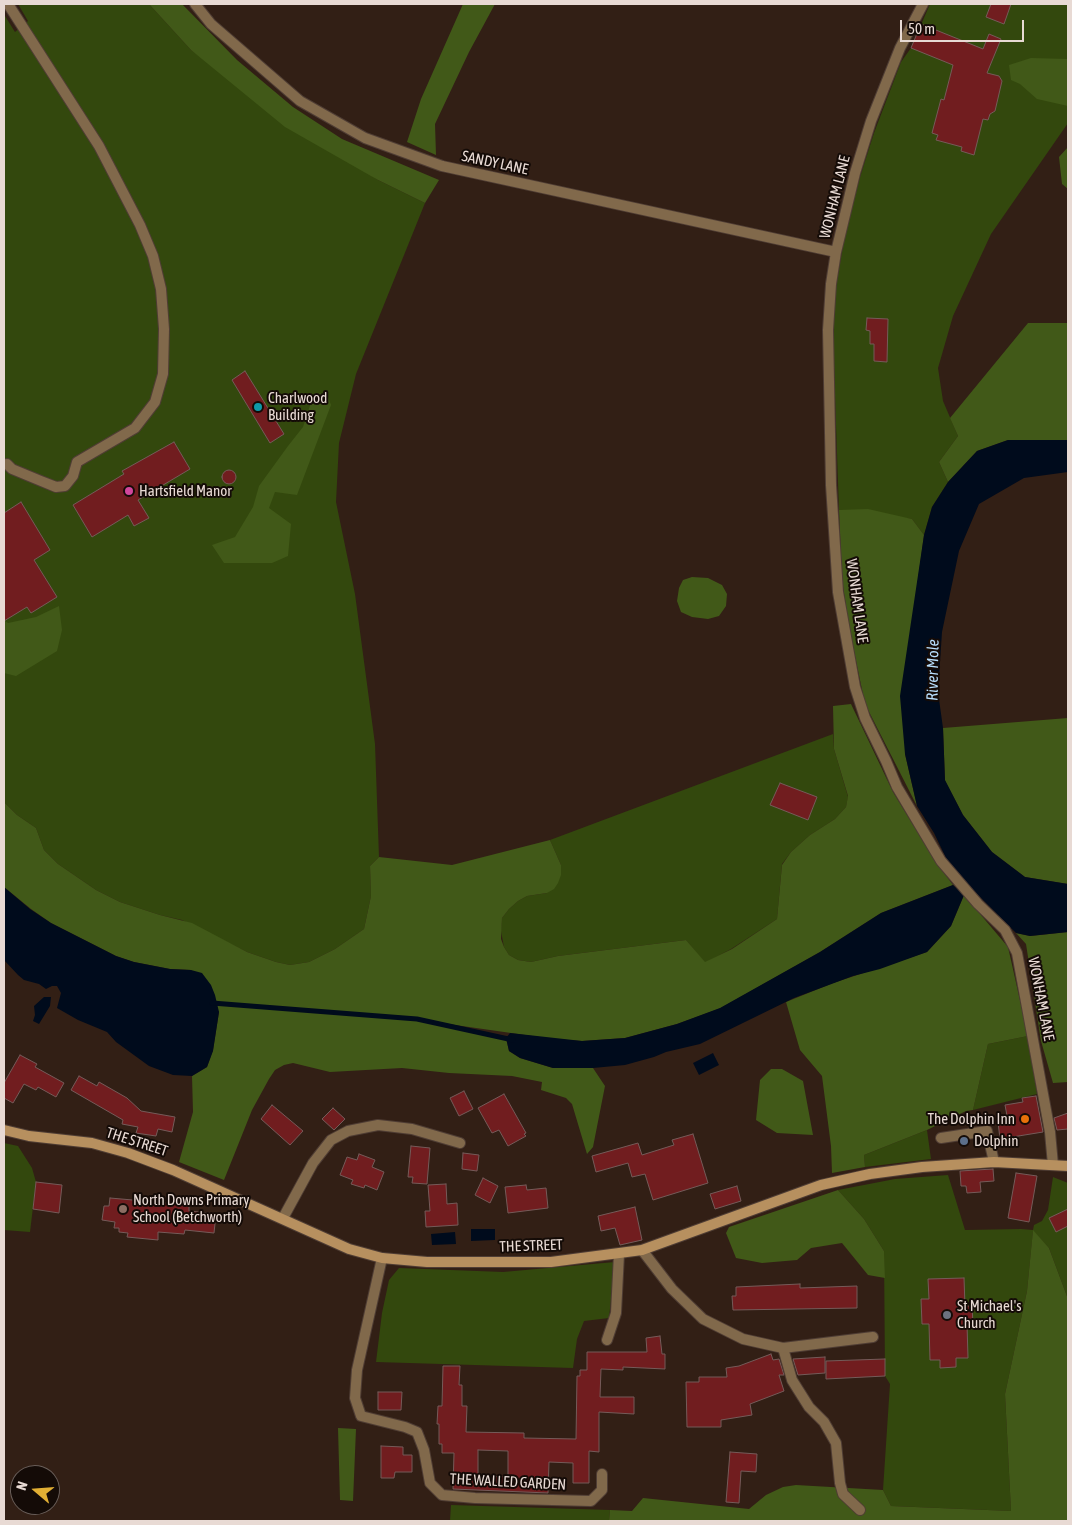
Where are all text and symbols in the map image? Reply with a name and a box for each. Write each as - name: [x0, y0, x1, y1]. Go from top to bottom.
- scale bar: [902, 10, 1026, 42]
- text: 50 m: [908, 20, 935, 37]
- street label: SANDY LANE: [460, 147, 530, 179]
- street label: WONHAM LANE: [816, 154, 854, 240]
- place label: Charlwood Building: [268, 389, 327, 424]
- marker: Charlwood Building: [252, 401, 264, 413]
- place label: Hartsfield Manor: [139, 482, 232, 500]
- marker: Hartsfield Manor: [123, 485, 135, 497]
- street label: WONHAM LANE: [842, 558, 872, 644]
- water label: River Mole: [923, 639, 943, 701]
- street label: WONHAM LANE: [1024, 956, 1058, 1042]
- place label: The Dolphin Inn: [928, 1110, 1015, 1128]
- marker: The Dolphin Inn: [1019, 1113, 1031, 1125]
- street label: THE STREET: [104, 1124, 170, 1160]
- place label: Dolphin: [974, 1132, 1019, 1150]
- marker: Dolphin: [958, 1135, 970, 1147]
- place label: North Downs Primary School (Betchworth): [133, 1191, 249, 1226]
- marker: North Downs Primary School (Betchworth): [117, 1203, 129, 1215]
- street label: THE STREET: [499, 1236, 563, 1256]
- place label: St Michael's Church: [957, 1297, 1022, 1332]
- marker: St Michael's Church: [941, 1309, 953, 1321]
- north arrow: [10, 1465, 60, 1515]
- street label: THE WALLED GARDEN: [449, 1470, 567, 1494]
- text: N: [13, 1479, 31, 1492]

